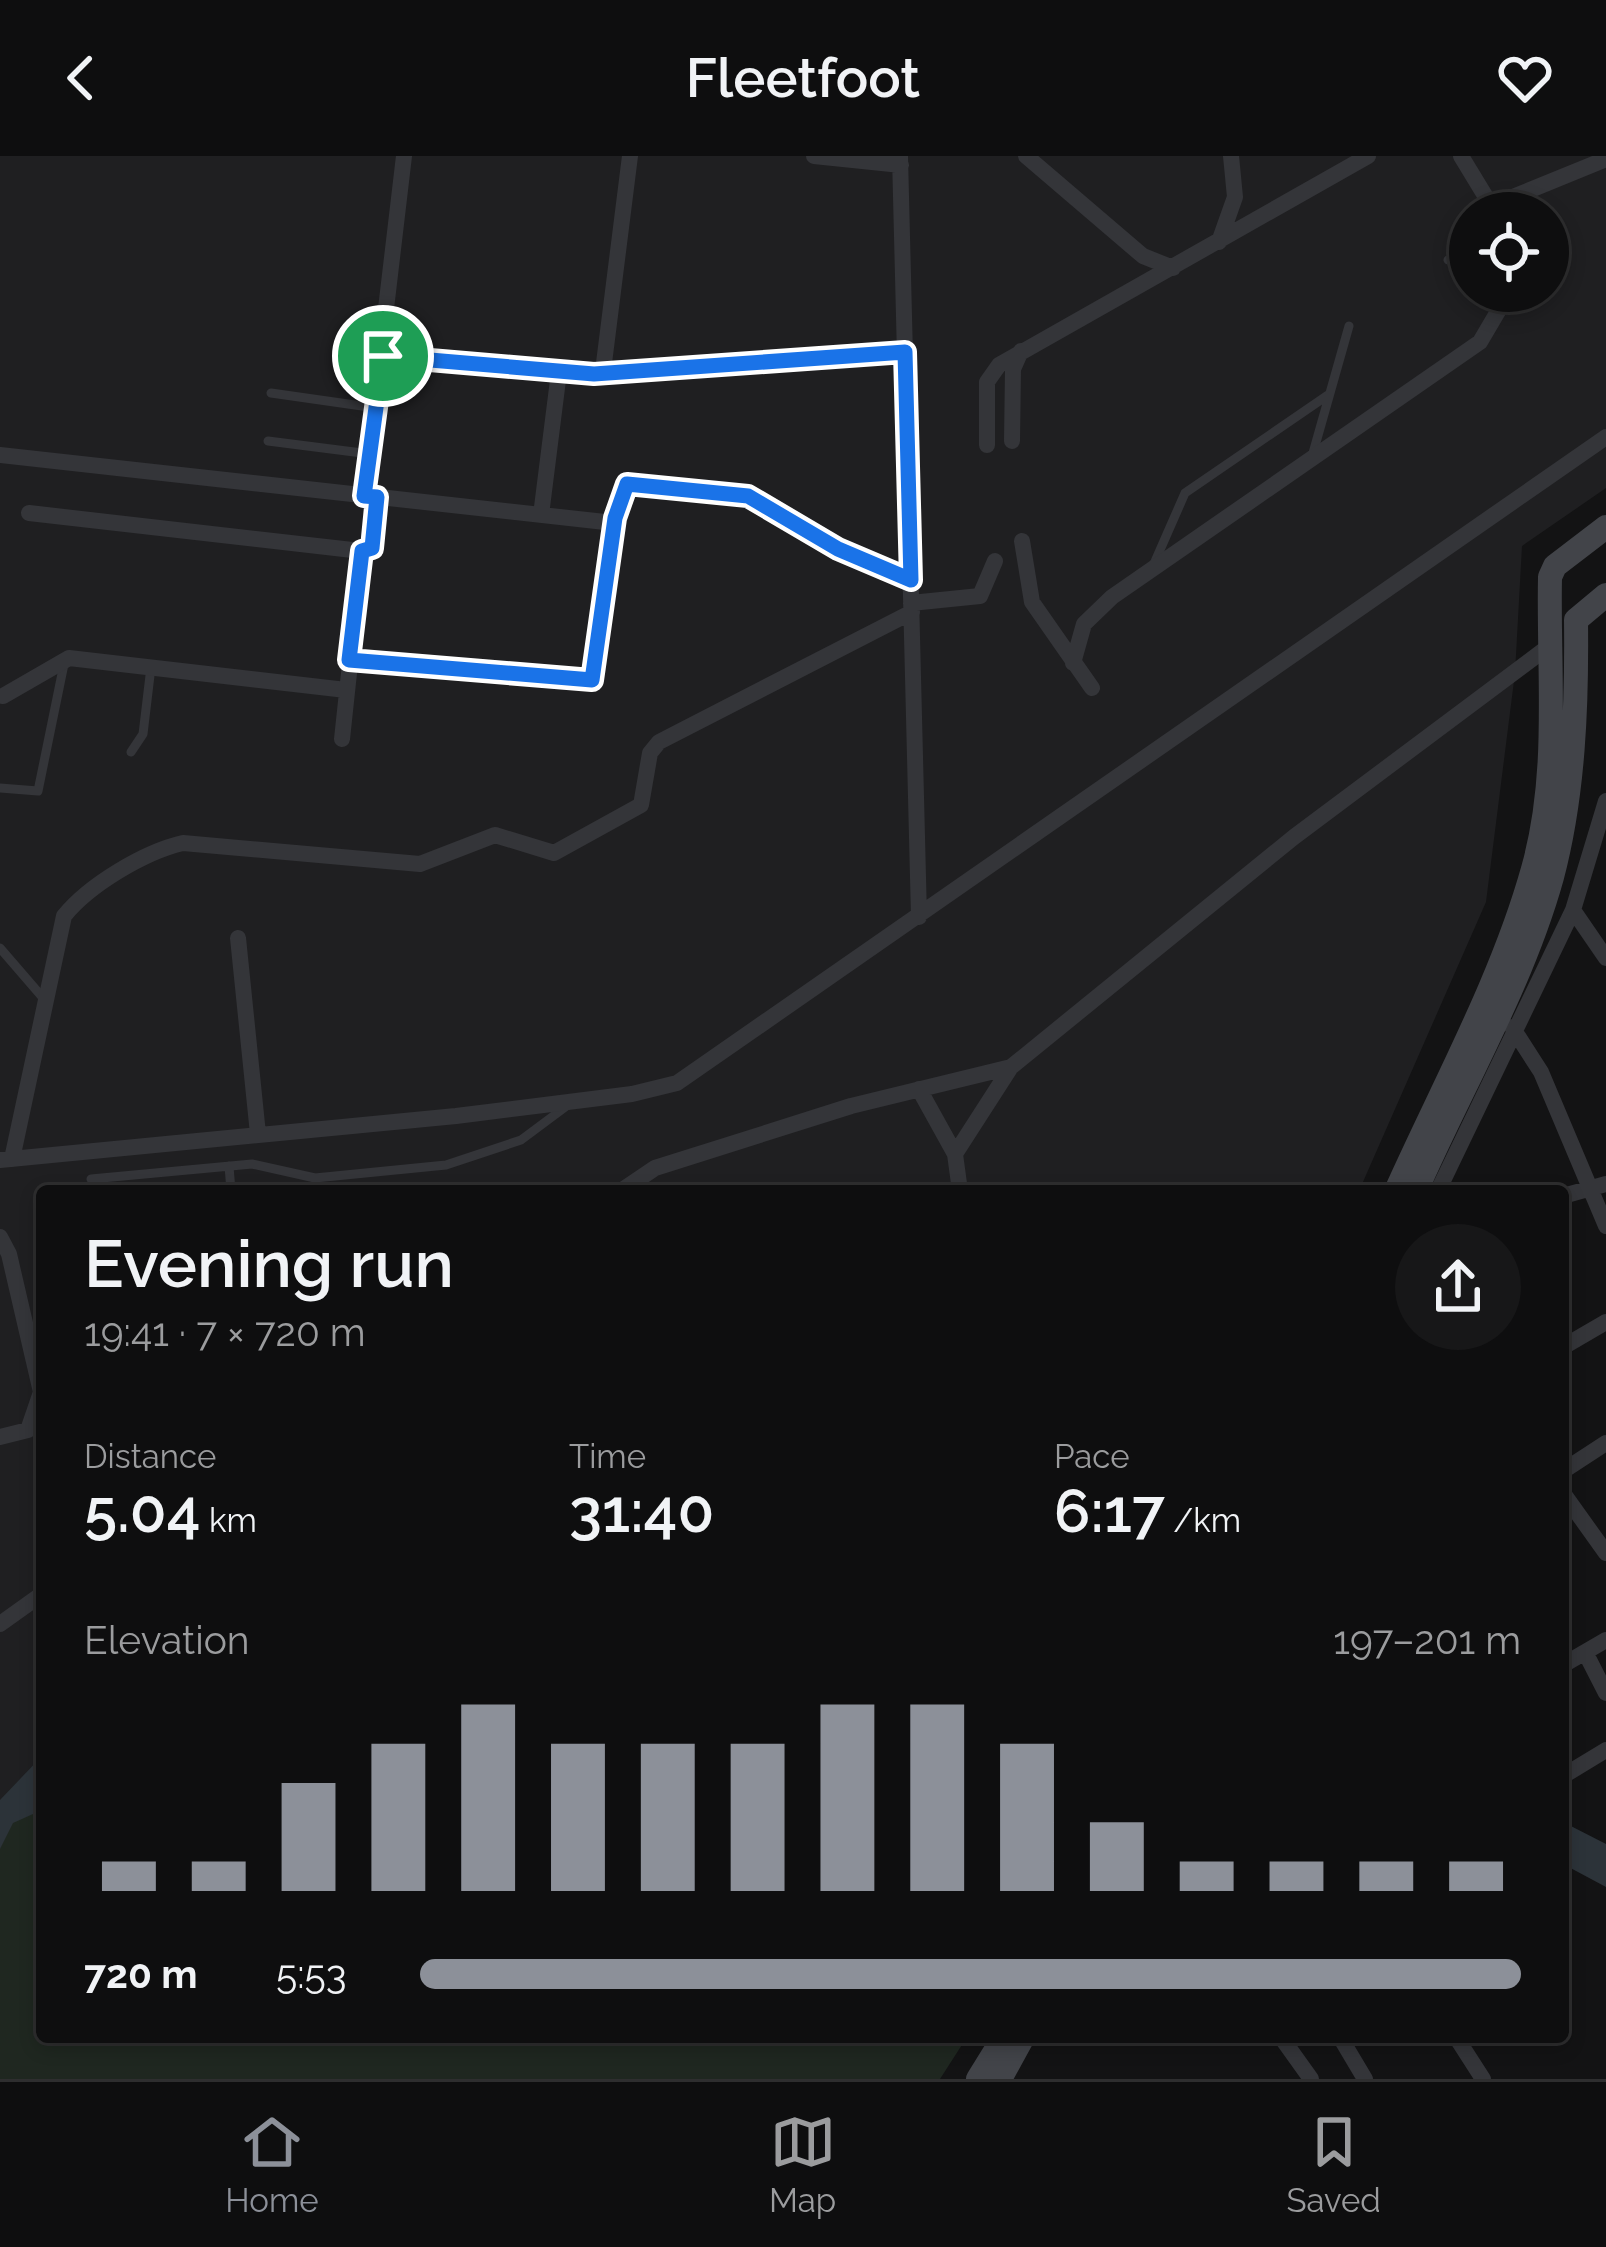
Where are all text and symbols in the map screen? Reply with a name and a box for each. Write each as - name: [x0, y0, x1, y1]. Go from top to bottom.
- icon: back: [48, 45, 114, 111]
- icon: heart: [1492, 45, 1558, 111]
- text: Fleetfoot: [686, 46, 920, 110]
- map controls: [1449, 192, 1569, 312]
- button: locate: [1449, 192, 1569, 312]
- pin: [332, 305, 434, 407]
- icon: arrive: [350, 323, 416, 389]
- button: share: [1395, 1224, 1521, 1350]
- text: Evening run: [84, 1225, 454, 1302]
- text: 19:41 · 7 × 720 m: [84, 1309, 366, 1355]
- text: Distance: [84, 1437, 216, 1476]
- text: Time: [569, 1437, 646, 1476]
- text: Pace: [1054, 1437, 1130, 1476]
- text: 5.04: [84, 1476, 201, 1546]
- text: 31:40: [569, 1476, 714, 1546]
- text: 6:17: [1054, 1476, 1165, 1546]
- text: km: [201, 1501, 257, 1540]
- text: /km: [1165, 1501, 1241, 1540]
- text: Elevation: [84, 1617, 250, 1663]
- text: 197–201 m: [1333, 1617, 1521, 1663]
- text: 720 m: [84, 1951, 198, 1997]
- text: 5:53: [276, 1951, 347, 1997]
- tab: Home: [225, 2109, 319, 2220]
- tab: Map: [769, 2109, 836, 2220]
- tab: Saved: [1286, 2109, 1381, 2220]

